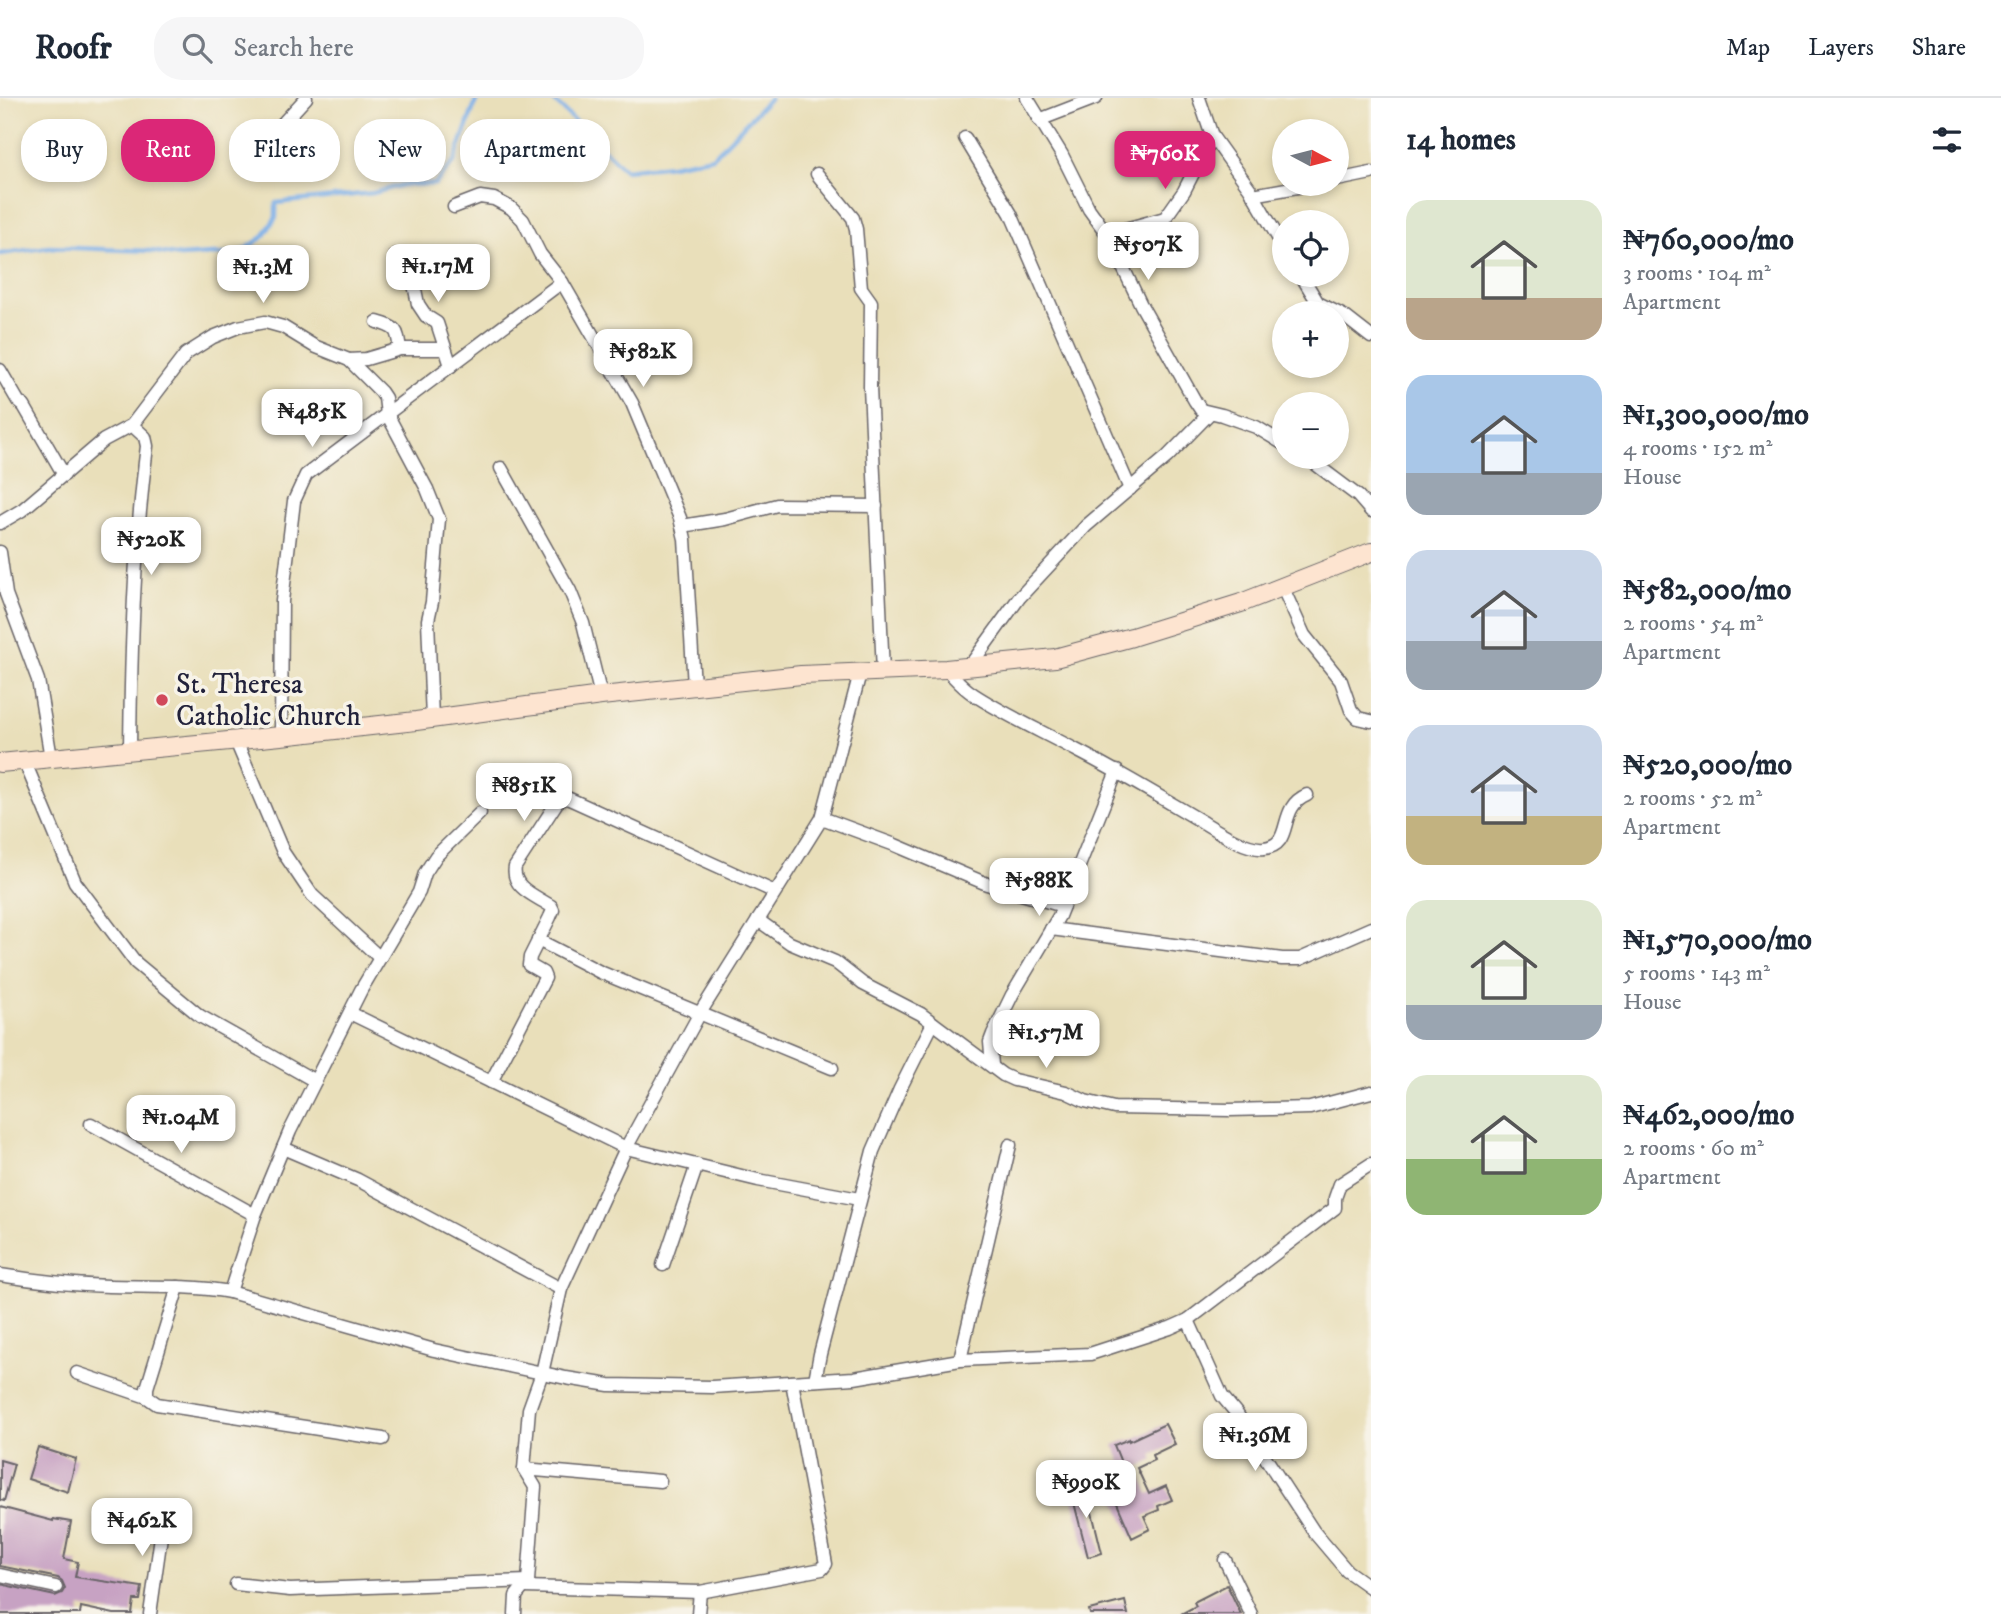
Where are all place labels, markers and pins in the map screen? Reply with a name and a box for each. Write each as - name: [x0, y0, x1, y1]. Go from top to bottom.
- pin: ₦760K: [1116, 132, 1214, 191]
- pin: ₦507K: [1099, 222, 1197, 282]
- pin: ₦1.17M: [381, 244, 495, 304]
- pin: ₦1.3M: [214, 246, 312, 305]
- pin: ₦582K: [594, 330, 692, 389]
- pin: ₦485K: [263, 390, 361, 449]
- pin: ₦520K: [102, 518, 200, 577]
- place label: St. Theresa Catholic Church: [176, 667, 361, 734]
- marker: St. Theresa Catholic Church: [154, 692, 170, 708]
- pin: ₦851K: [475, 764, 573, 823]
- pin: ₦588K: [990, 858, 1088, 918]
- pin: ₦1.57M: [989, 1010, 1103, 1070]
- pin: ₦1.04M: [124, 1096, 238, 1155]
- pin: ₦1.36M: [1198, 1414, 1312, 1473]
- pin: ₦990K: [1037, 1460, 1135, 1520]
- pin: ₦462K: [93, 1498, 191, 1558]

